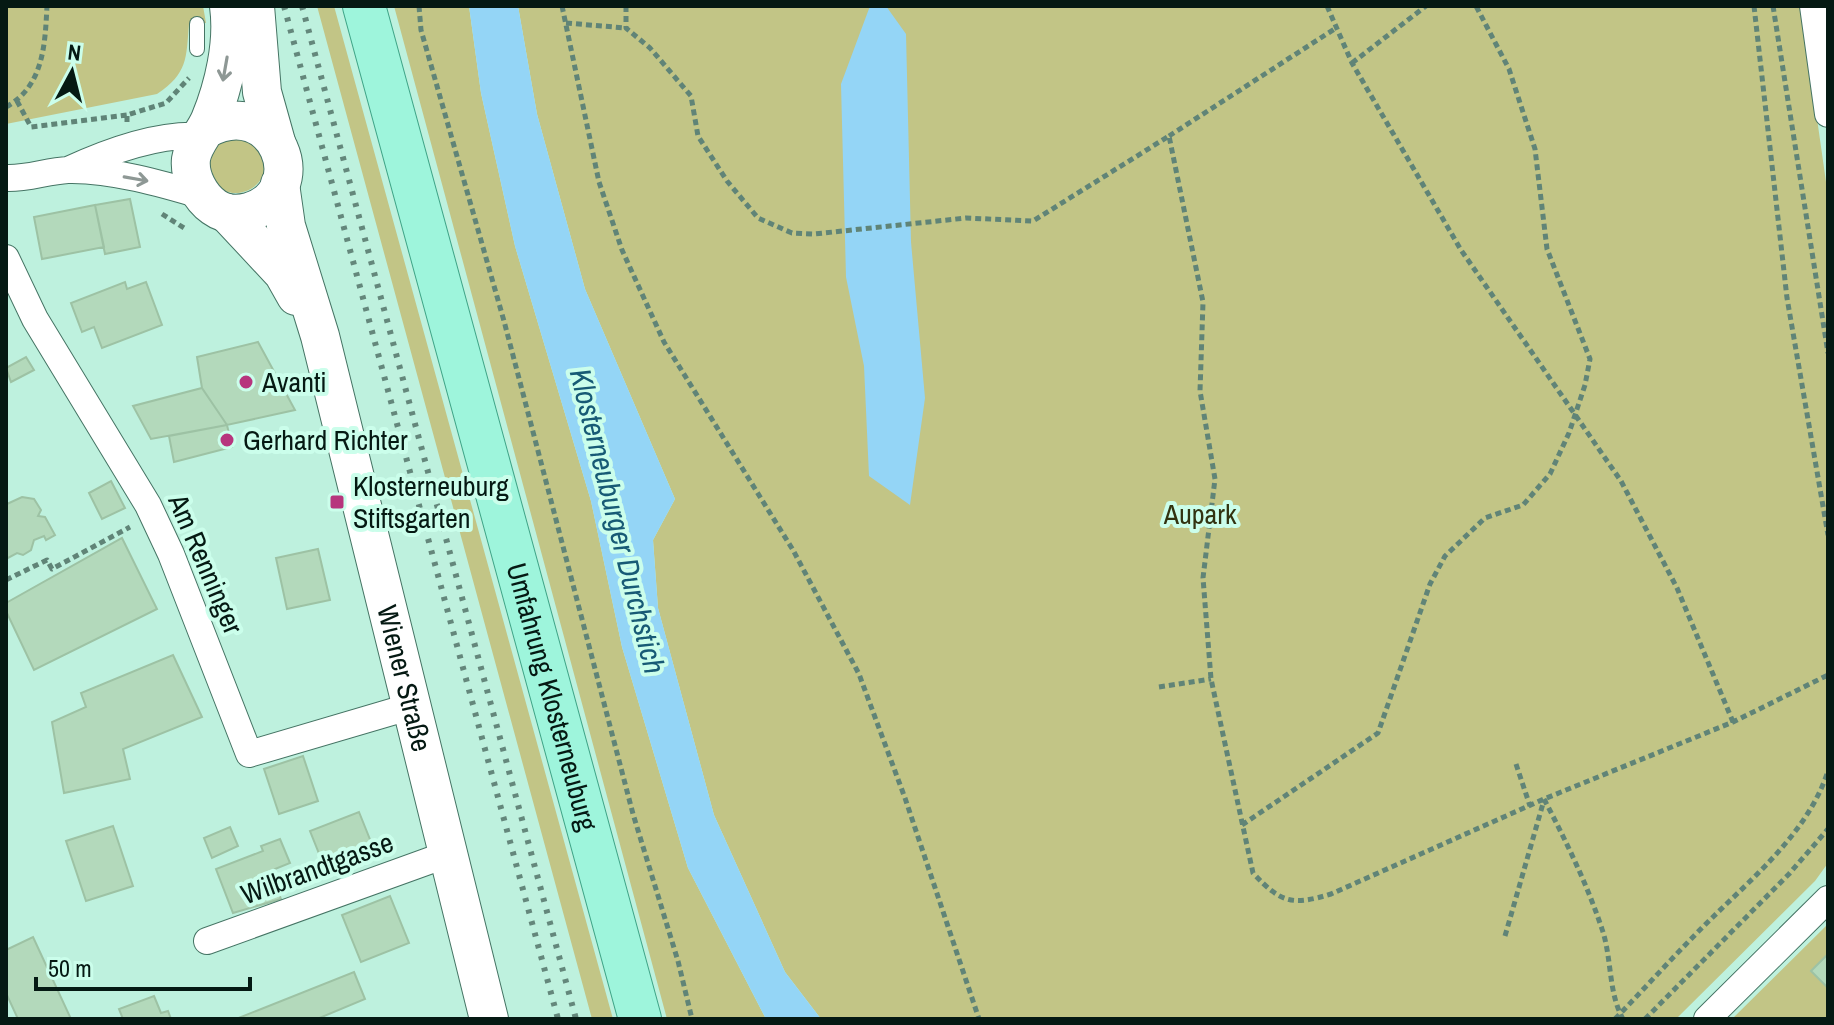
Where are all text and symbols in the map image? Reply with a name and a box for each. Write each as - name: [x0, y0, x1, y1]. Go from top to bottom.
- north arrow: [32, 32, 112, 112]
- text: N: [66, 36, 83, 68]
- one-way arrow: [216, 56, 231, 81]
- one-way arrow: [123, 173, 149, 188]
- place label: Avanti: [261, 363, 327, 401]
- water label: Klosterneuburger Durchstich: [561, 364, 675, 678]
- marker: Avanti: [237, 373, 255, 391]
- place label: Gerhard Richter: [243, 421, 408, 459]
- marker: Gerhard Richter: [218, 431, 236, 449]
- place label: Klosterneuburg Stiftsgarten: [353, 467, 509, 537]
- street label: Am Renninger: [159, 488, 253, 640]
- marker: Klosterneuburg Stiftsgarten: [328, 493, 346, 511]
- park label: Aupark: [1163, 495, 1237, 533]
- street label: Umfahrung Klosterneuburg: [498, 559, 607, 835]
- street label: Wiener Straße: [368, 601, 441, 755]
- street label: Wilbrandtgasse: [236, 823, 398, 913]
- scale bar: [36, 941, 250, 991]
- text: 50 m: [48, 952, 92, 984]

